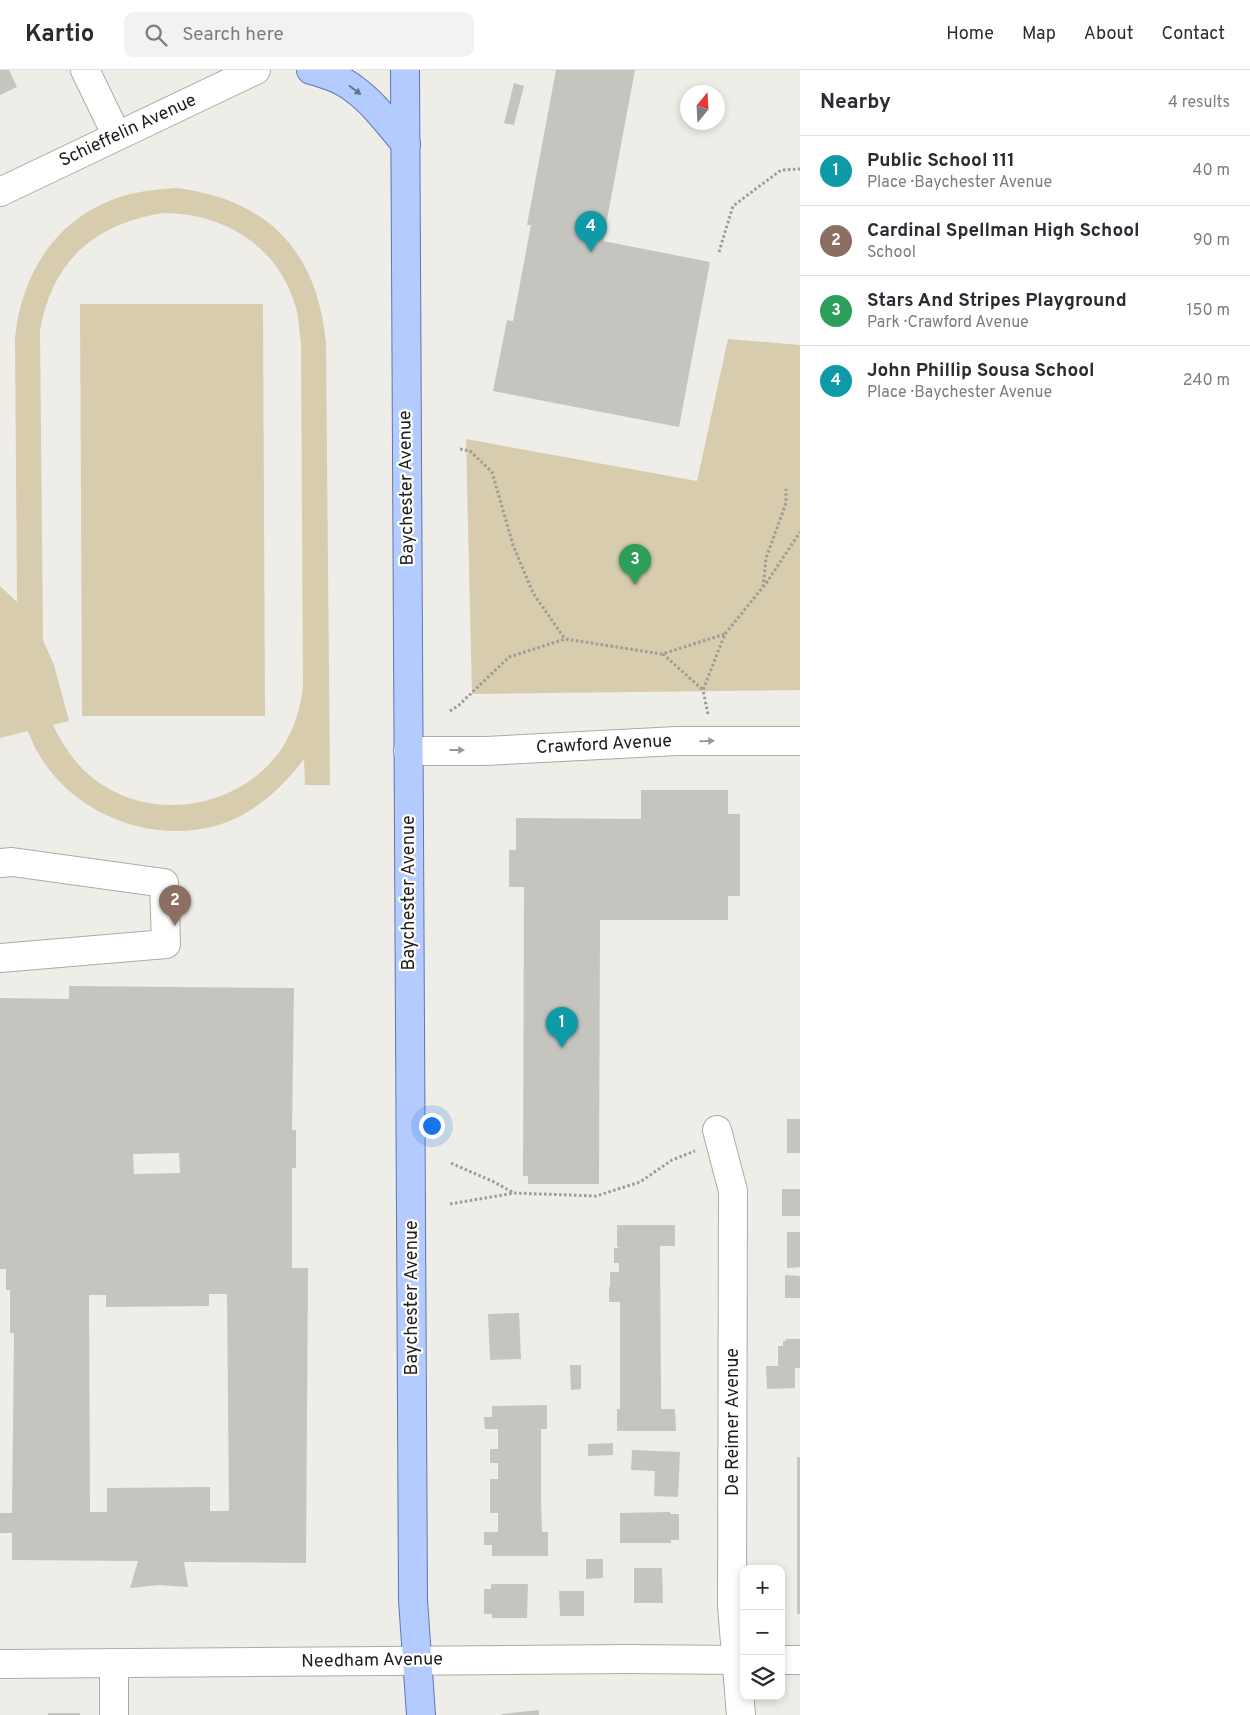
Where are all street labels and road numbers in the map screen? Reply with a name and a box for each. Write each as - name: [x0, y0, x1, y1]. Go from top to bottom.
- street label: Schieffelin Avenue: [56, 89, 200, 173]
- street label: Baychester Avenue: [394, 410, 420, 566]
- street label: Crawford Avenue: [535, 730, 673, 760]
- street label: Baychester Avenue: [398, 815, 421, 971]
- street label: Baychester Avenue: [401, 1220, 424, 1376]
- street label: De Reimer Avenue: [722, 1348, 745, 1496]
- street label: Needham Avenue: [301, 1648, 443, 1674]

